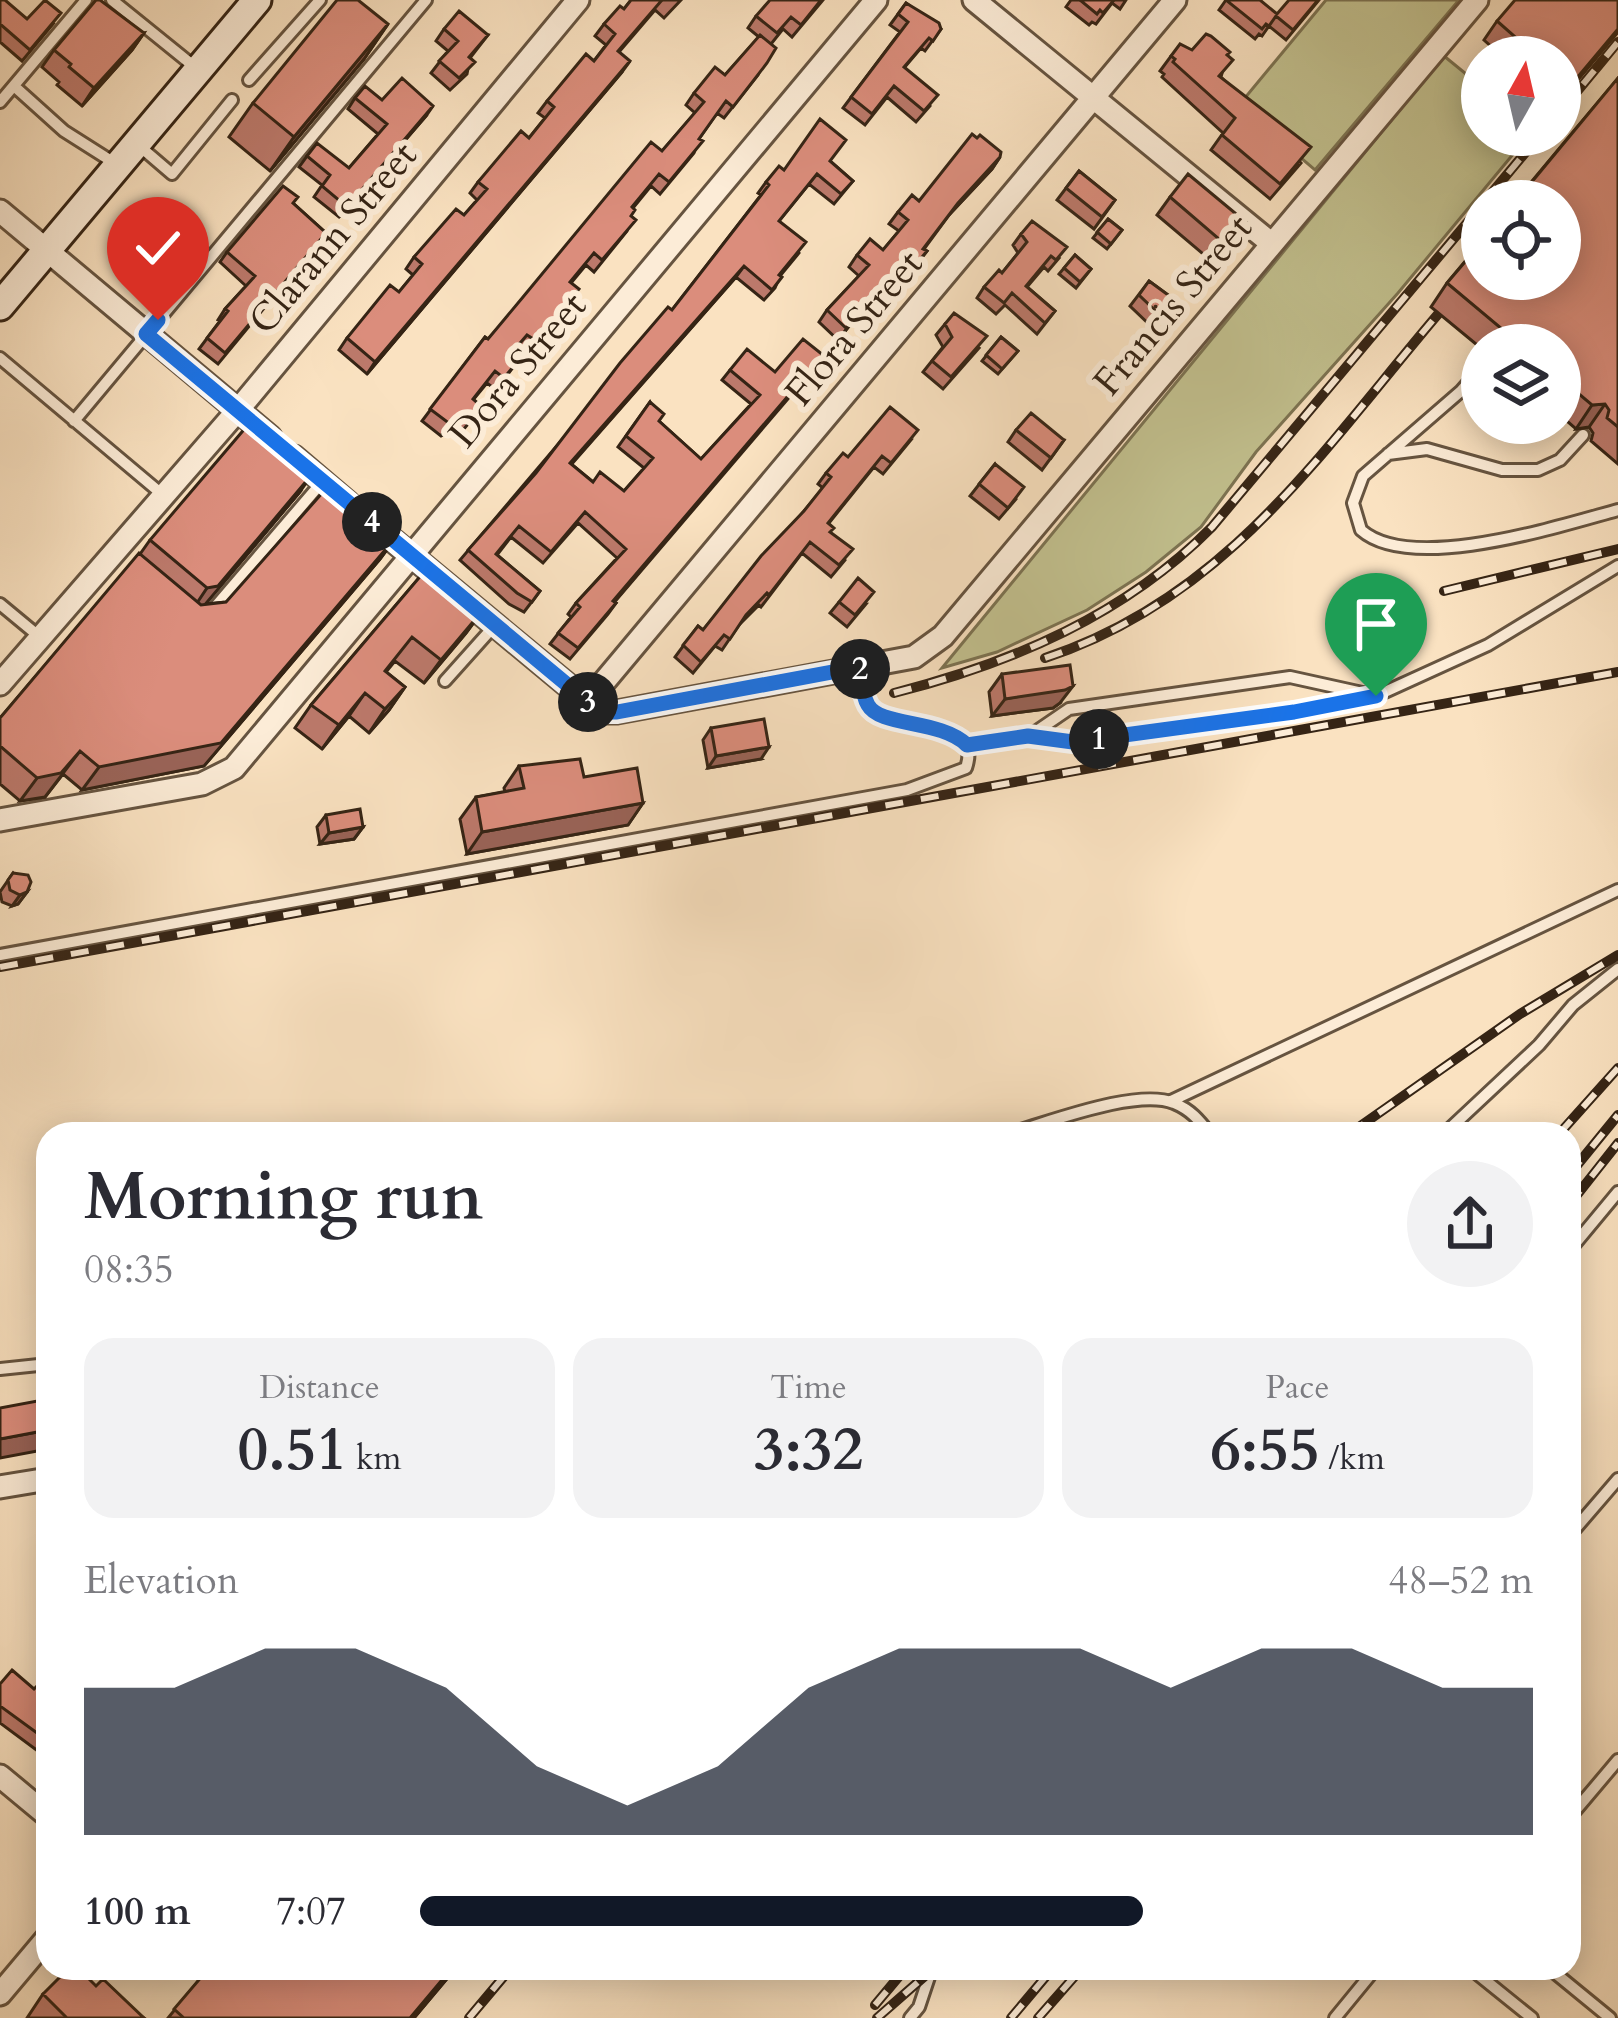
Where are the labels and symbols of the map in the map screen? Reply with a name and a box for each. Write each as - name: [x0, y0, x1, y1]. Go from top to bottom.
- north arrow: [1461, 36, 1581, 156]
- street label: Clarann Street: [237, 130, 429, 346]
- pin: [107, 197, 209, 320]
- street label: Francis Street: [1081, 203, 1265, 407]
- street label: Flora Street: [773, 239, 935, 417]
- street label: Dora Street: [437, 281, 599, 459]
- pin: 4: [342, 492, 402, 552]
- pin: [1325, 573, 1427, 696]
- pin: 2: [830, 639, 890, 699]
- pin: 3: [558, 672, 618, 732]
- pin: 1: [1069, 709, 1129, 769]

